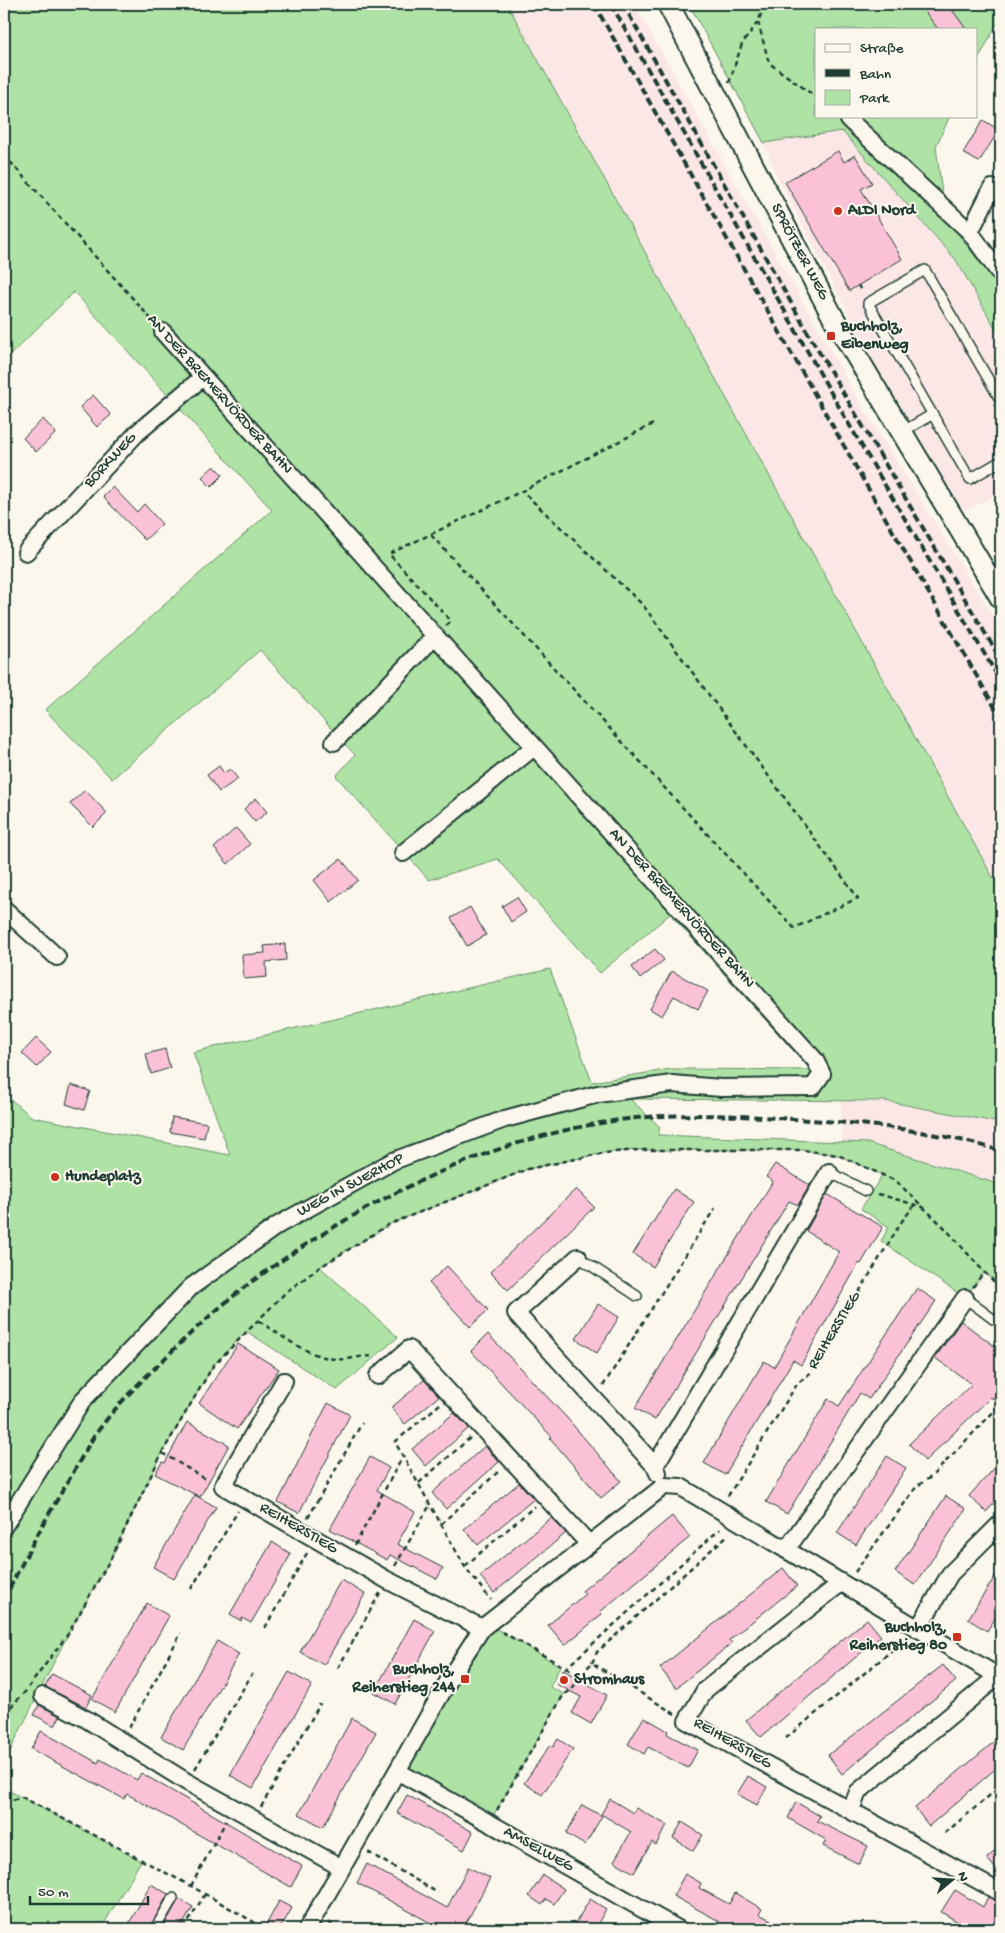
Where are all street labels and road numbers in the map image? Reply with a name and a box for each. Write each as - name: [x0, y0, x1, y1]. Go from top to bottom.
- street label: SPRÖTZER WEG: [766, 200, 833, 304]
- street label: AN DER BREMERVÖRDER BAHN: [142, 311, 296, 479]
- street label: BORKWEG: [80, 429, 142, 493]
- street label: AN DER BREMERVÖRDER BAHN: [604, 825, 758, 993]
- street label: WEG IN SUERHOP: [294, 1150, 408, 1222]
- street label: REIHERSTIEG: [804, 1288, 866, 1373]
- street label: REIHERSTIEG: [256, 1499, 341, 1559]
- street label: REIHERSTIEG: [690, 1714, 775, 1774]
- street label: AMSELWEG: [500, 1823, 577, 1878]

